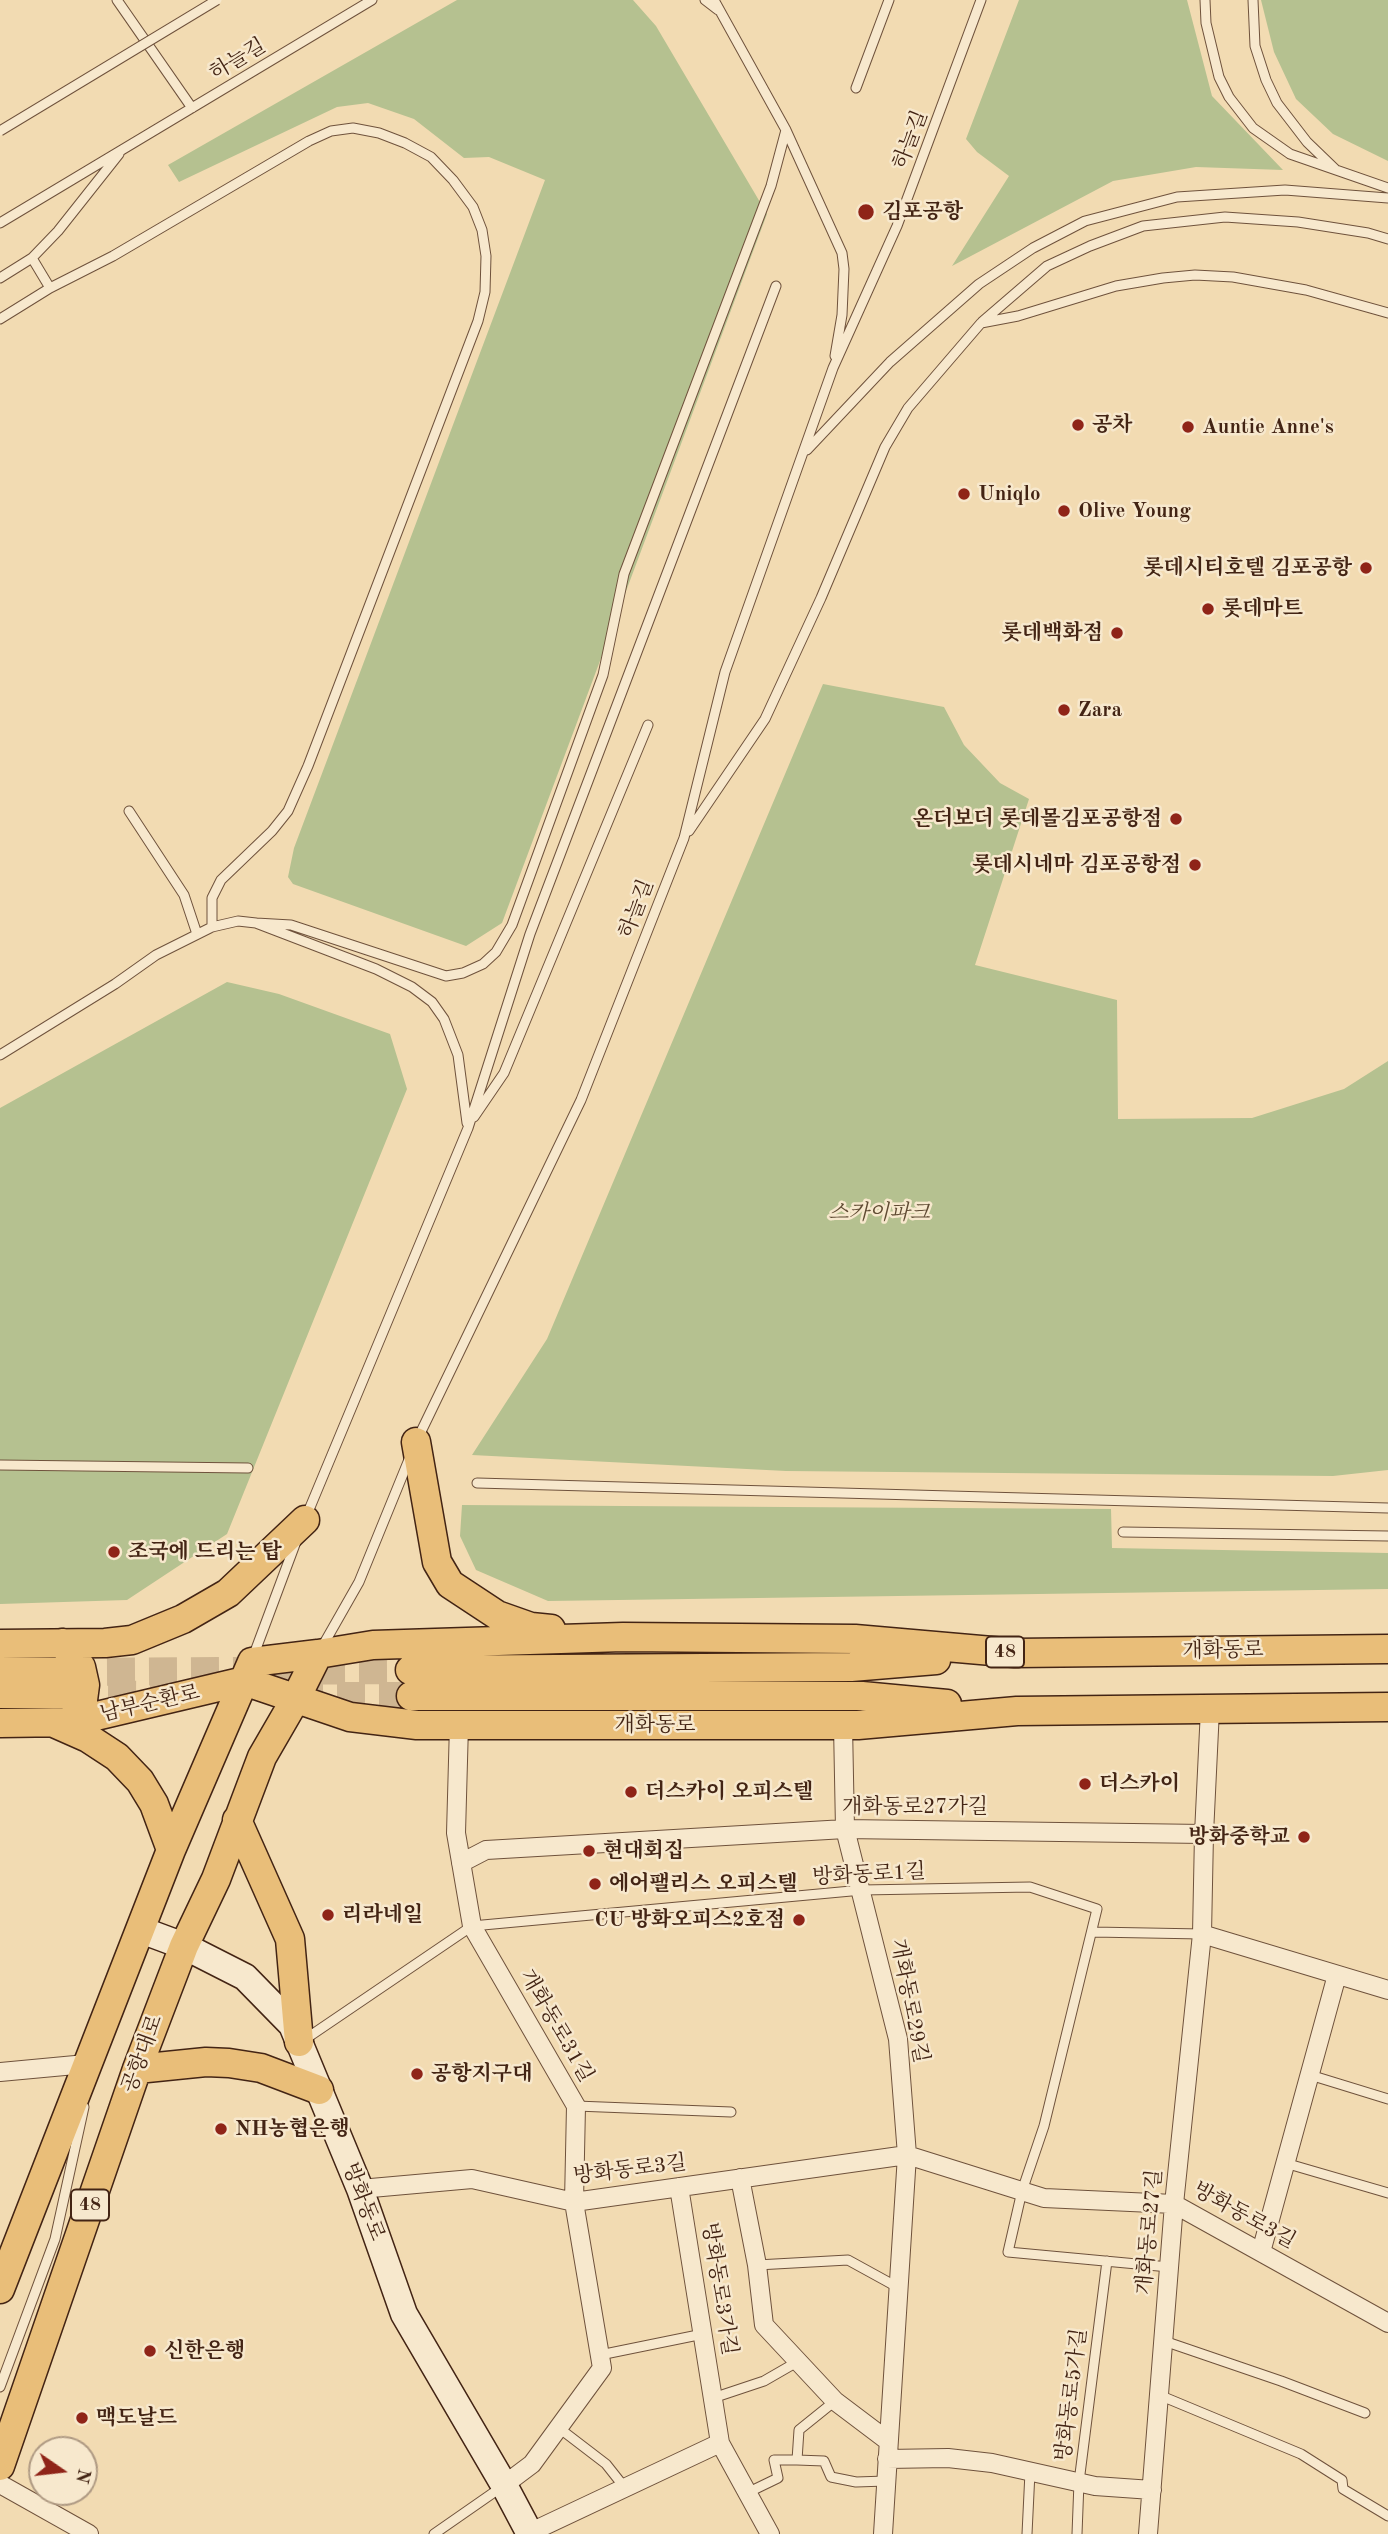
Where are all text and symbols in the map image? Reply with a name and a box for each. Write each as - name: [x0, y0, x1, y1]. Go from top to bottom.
- street label: 하늘길: [205, 34, 271, 86]
- street label: 하늘길: [888, 107, 934, 173]
- place label: 김포공항: [882, 199, 963, 225]
- marker: 김포공항: [856, 202, 876, 222]
- place label: 공차: [1092, 412, 1133, 438]
- place label: Auntie Anne's: [1202, 414, 1334, 440]
- marker: 공차: [1070, 417, 1086, 433]
- marker: Auntie Anne's: [1180, 419, 1196, 435]
- place label: Uniqlo: [978, 481, 1041, 507]
- marker: Uniqlo: [956, 486, 972, 502]
- place label: Olive Young: [1078, 498, 1191, 524]
- marker: Olive Young: [1056, 503, 1072, 519]
- place label: 롯데시티호텔 김포공항: [1143, 555, 1352, 581]
- marker: 롯데시티호텔 김포공항: [1358, 560, 1374, 576]
- place label: 롯데마트: [1222, 596, 1303, 622]
- marker: 롯데마트: [1200, 601, 1216, 617]
- place label: 롯데백화점: [1002, 620, 1103, 646]
- marker: 롯데백화점: [1109, 625, 1125, 641]
- place label: Zara: [1078, 697, 1122, 723]
- marker: Zara: [1056, 702, 1072, 718]
- place label: 온더보더 롯데몰김포공항점: [913, 806, 1162, 832]
- marker: 온더보더 롯데몰김포공항점: [1168, 811, 1184, 827]
- place label: 롯데시네마 김포공항점: [972, 852, 1181, 878]
- marker: 롯데시네마 김포공항점: [1187, 857, 1203, 873]
- street label: 하늘길: [614, 876, 660, 942]
- park label: 스카이파크: [828, 1200, 930, 1226]
- place label: 조국에 드리는 탑: [128, 1539, 282, 1565]
- marker: 조국에 드리는 탑: [106, 1544, 122, 1560]
- road number: 48: [986, 1636, 1024, 1668]
- street label: 개화동로: [1182, 1638, 1264, 1664]
- street label: 남부순환로: [98, 1680, 202, 1728]
- street label: 개화동로: [614, 1712, 696, 1738]
- place label: 더스카이: [1099, 1771, 1180, 1797]
- marker: 더스카이: [1077, 1776, 1093, 1792]
- place label: 더스카이 오피스텔: [645, 1779, 813, 1805]
- marker: 더스카이 오피스텔: [623, 1784, 639, 1800]
- street label: 개화동로27가길: [842, 1794, 988, 1820]
- place label: 방화중학교: [1189, 1824, 1290, 1850]
- marker: 방화중학교: [1296, 1829, 1312, 1845]
- place label: 현대회집: [603, 1838, 684, 1864]
- marker: 현대회집: [581, 1843, 597, 1859]
- street label: 방화동로1길: [812, 1859, 926, 1891]
- place label: 에어팰리스 오피스텔: [609, 1871, 797, 1897]
- marker: 에어팰리스 오피스텔: [587, 1876, 603, 1892]
- place label: 리라네일: [342, 1902, 423, 1928]
- marker: 리라네일: [320, 1907, 336, 1923]
- place label: CU 방화오피스2호점: [594, 1907, 785, 1933]
- marker: CU 방화오피스2호점: [791, 1912, 807, 1928]
- street label: 개화동로29길: [885, 1937, 933, 2065]
- street label: 개화동로31길: [514, 1965, 598, 2087]
- street label: 공항대로: [117, 2012, 169, 2096]
- place label: 공항지구대: [431, 2061, 532, 2087]
- marker: 공항지구대: [409, 2066, 425, 2082]
- place label: NH농협은행: [235, 2116, 349, 2142]
- marker: NH농협은행: [213, 2121, 229, 2137]
- street label: 방화동로3길: [572, 2151, 688, 2189]
- street label: 방화동로: [337, 2160, 389, 2244]
- street label: 개화동로27길: [1132, 2168, 1168, 2296]
- street label: 방화동로3길: [1188, 2177, 1300, 2255]
- road number: 48: [71, 2190, 109, 2220]
- street label: 방화동로3가길: [696, 2221, 742, 2357]
- street label: 방화동로5가길: [1051, 2327, 1093, 2463]
- place label: 신한은행: [164, 2338, 245, 2364]
- marker: 신한은행: [142, 2343, 158, 2359]
- place label: 맥도날드: [96, 2405, 177, 2431]
- marker: 맥도날드: [74, 2410, 90, 2426]
- north arrow: [28, 2436, 98, 2506]
- text: N: [71, 2466, 93, 2485]

